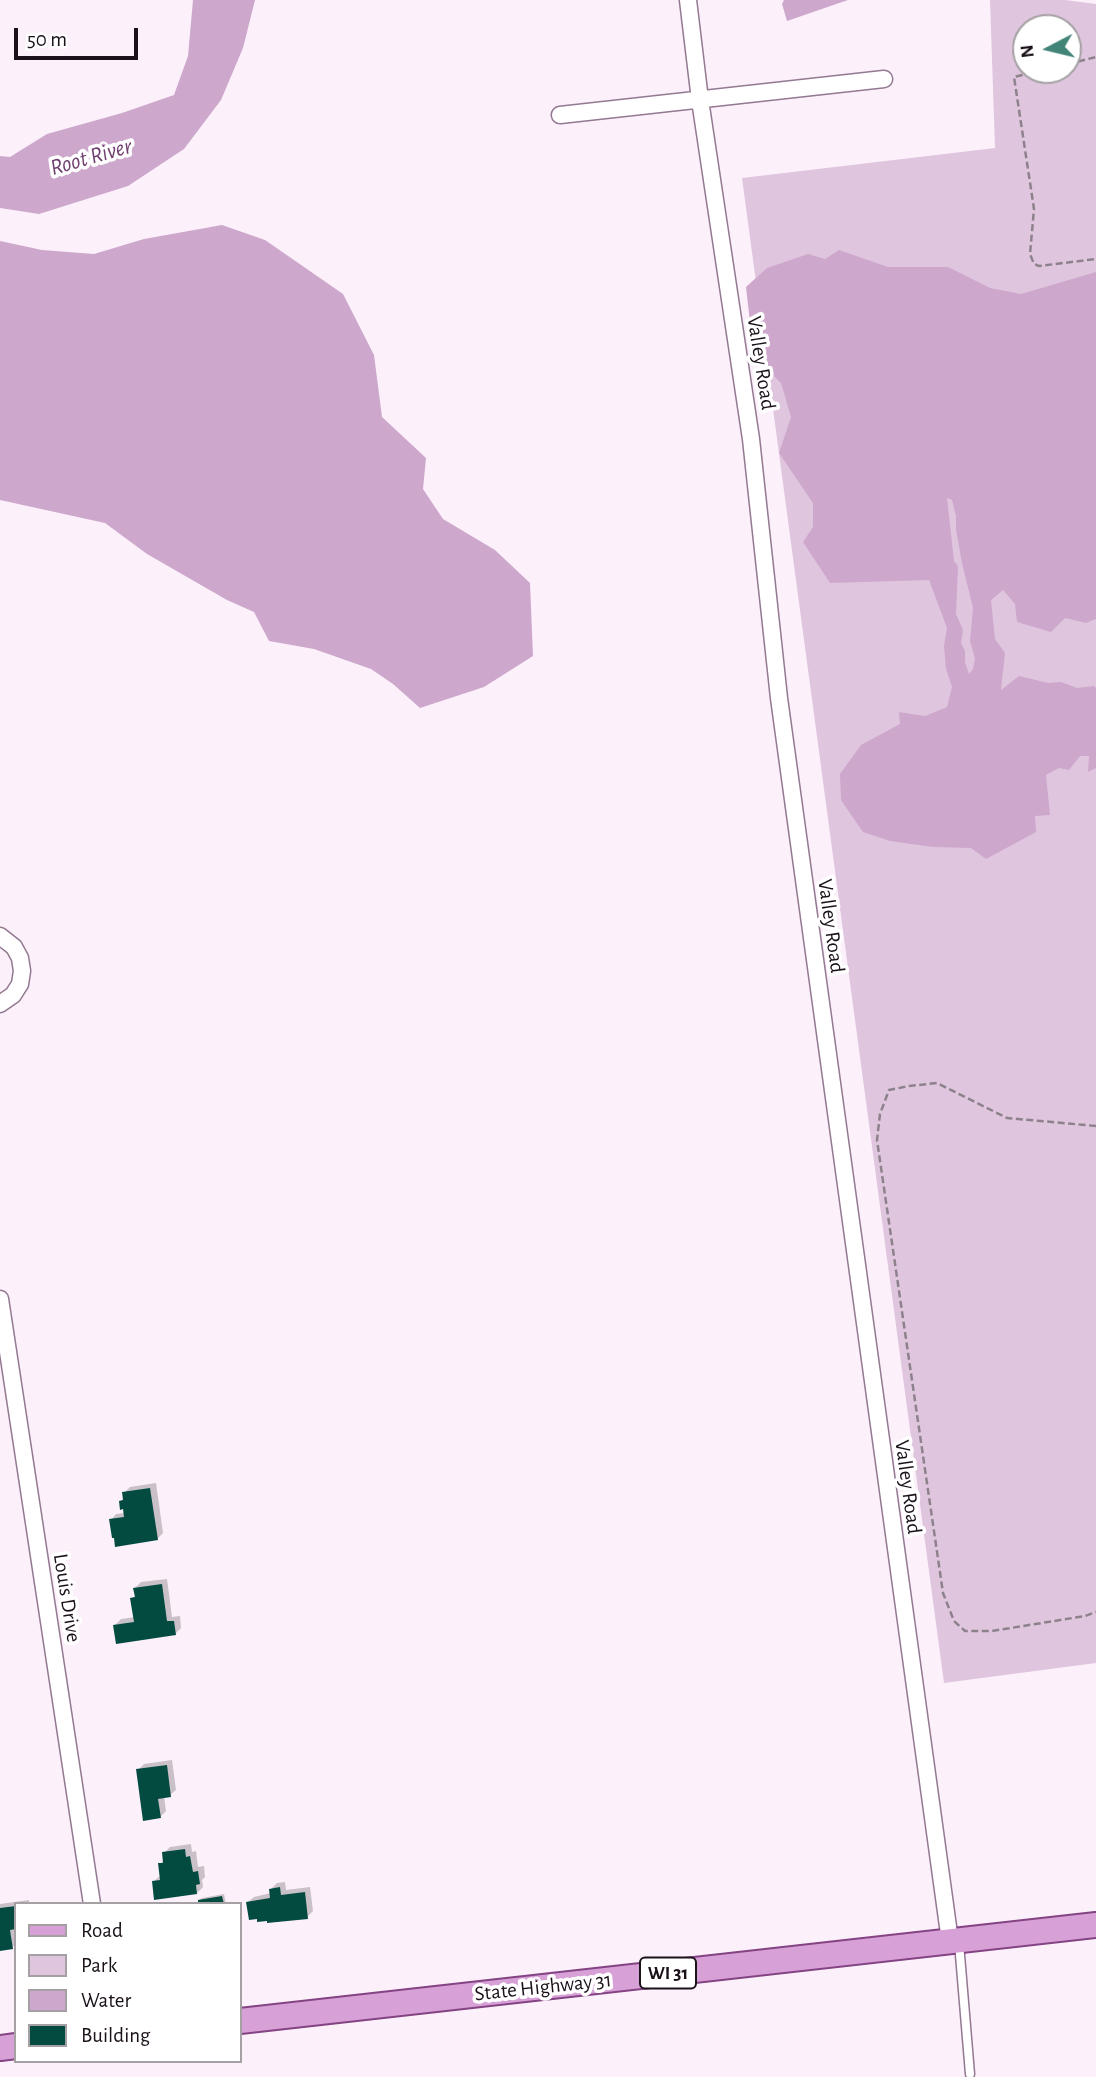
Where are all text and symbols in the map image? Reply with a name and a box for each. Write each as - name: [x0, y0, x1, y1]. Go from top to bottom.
- scale bar: [18, 14, 142, 58]
- north arrow: [1012, 14, 1082, 84]
- text: 50 m: [27, 29, 67, 50]
- text: N: [1017, 44, 1038, 59]
- water label: Root River: [47, 132, 135, 182]
- street label: Valley Road: [741, 314, 781, 412]
- street label: Valley Road: [812, 877, 850, 975]
- street label: Valley Road: [889, 1438, 927, 1536]
- street label: Louis Drive: [48, 1552, 86, 1644]
- legend: [14, 1902, 242, 2063]
- text: Road: [81, 1920, 123, 1941]
- text: Park: [81, 1955, 117, 1976]
- road number: WI 31: [640, 1957, 696, 1988]
- street label: State Highway 31: [473, 1967, 613, 2007]
- text: Water: [81, 1990, 131, 2011]
- text: Building: [81, 2025, 150, 2046]

